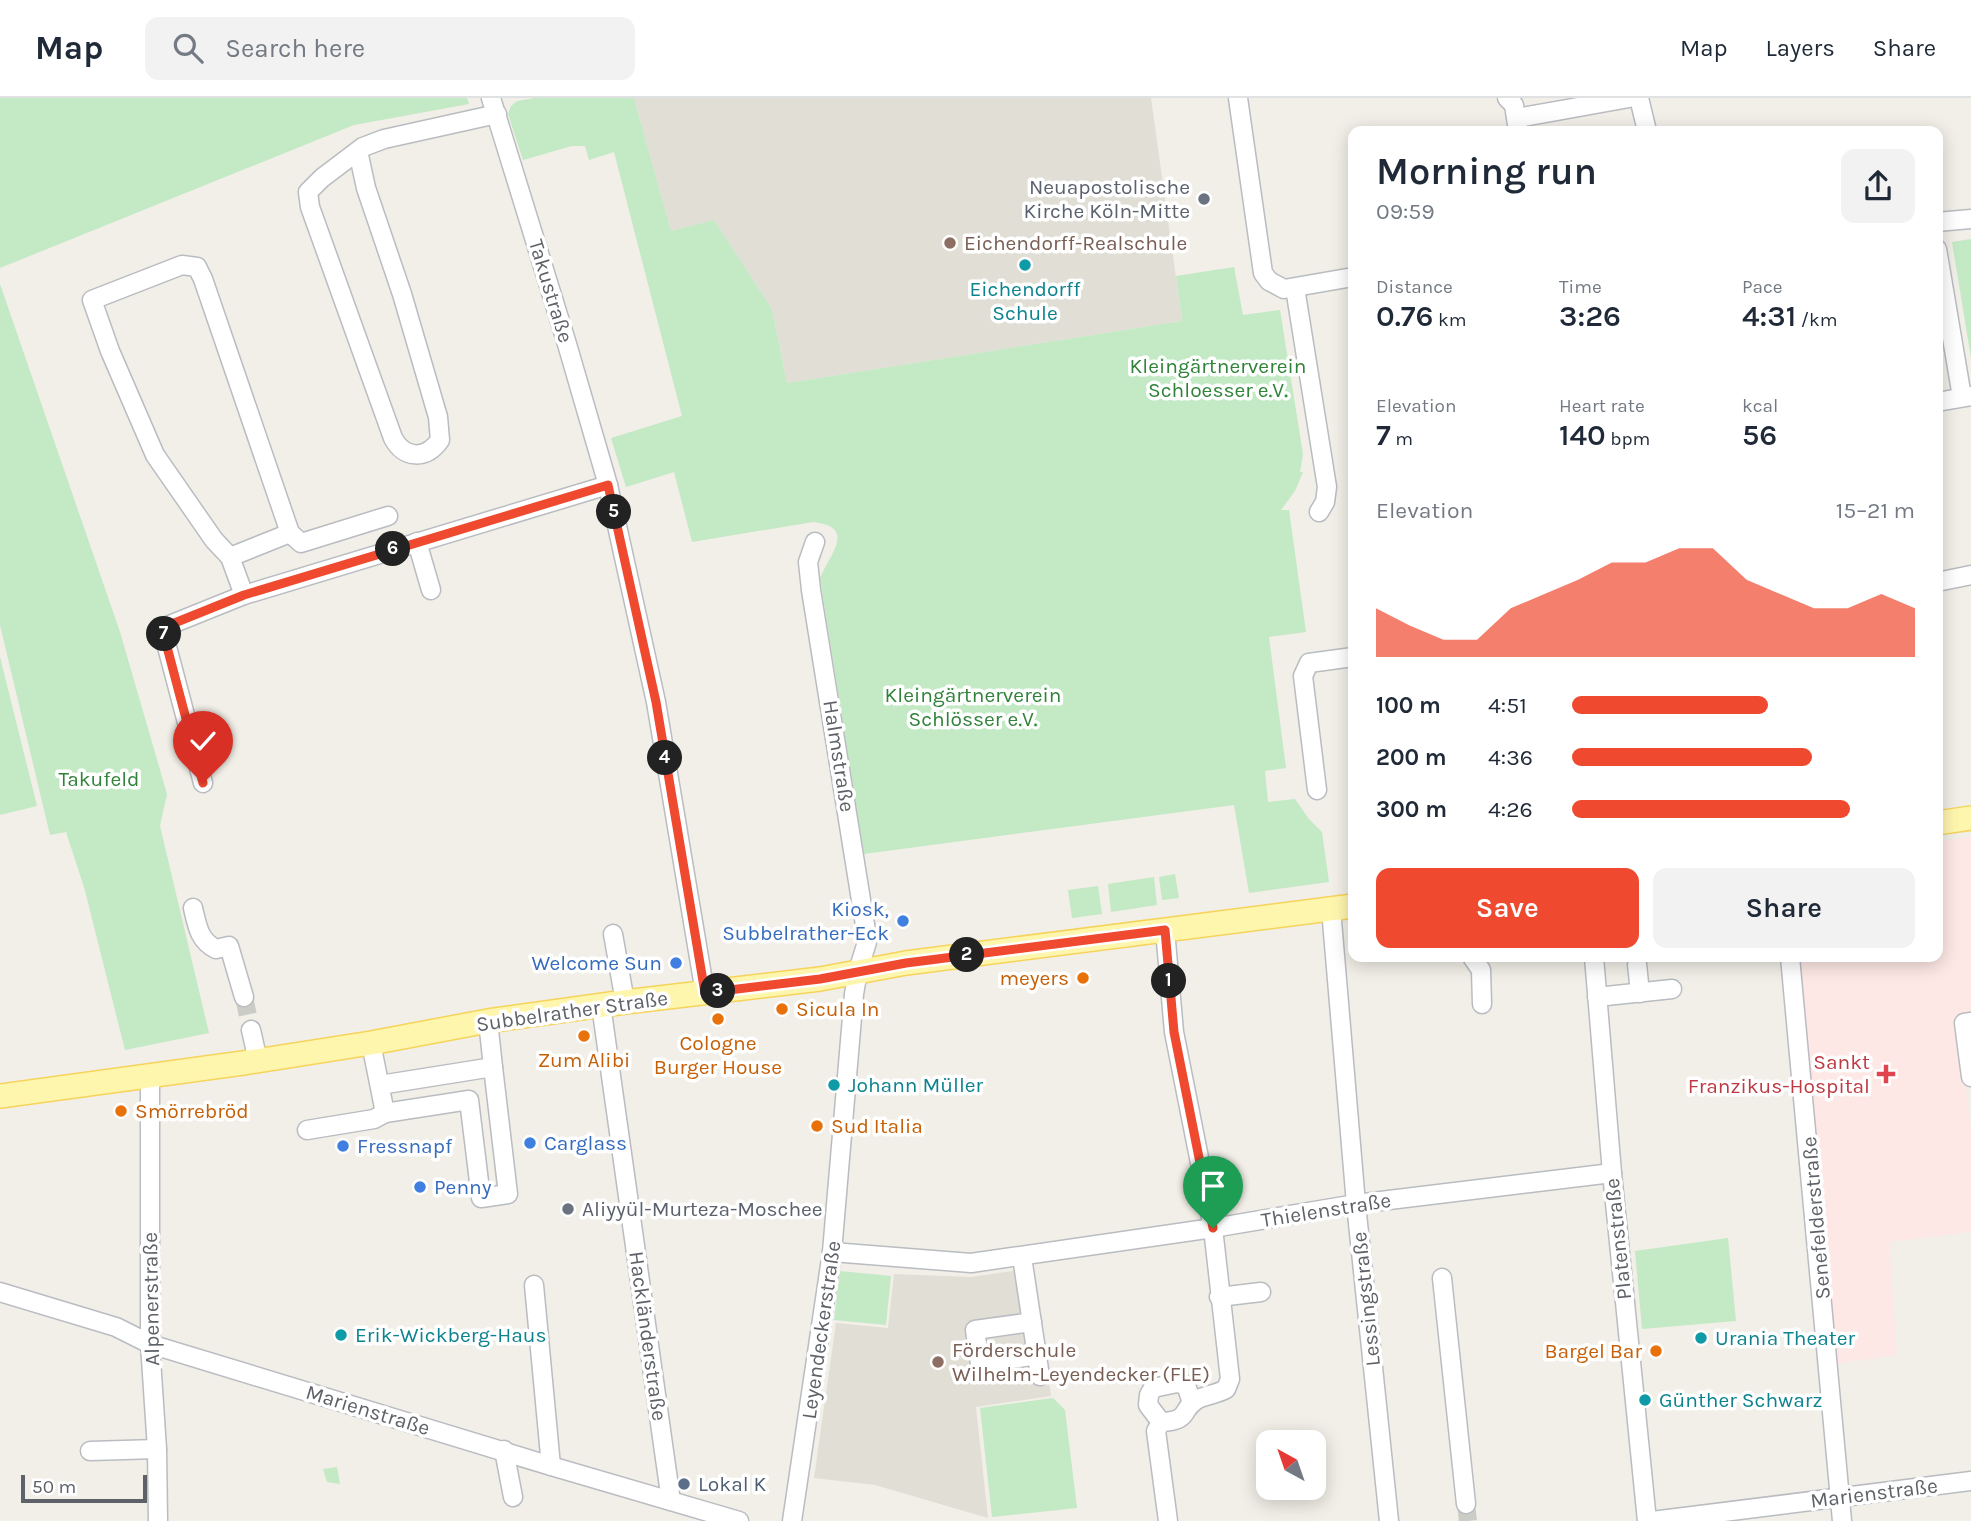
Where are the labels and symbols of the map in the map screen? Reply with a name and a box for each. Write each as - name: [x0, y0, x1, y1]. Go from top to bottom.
- place label: Neuapostolische Kirche Köln-Mitte: [1023, 175, 1190, 223]
- marker: Neuapostolische Kirche Köln-Mitte: [1196, 191, 1212, 207]
- place label: Eichendorff-Realschule: [964, 231, 1187, 255]
- marker: Eichendorff-Realschule: [942, 235, 958, 251]
- street label: Takustraße: [524, 237, 578, 345]
- marker: Eichendorff Schule: [1017, 257, 1033, 273]
- place label: Eichendorff Schule: [970, 277, 1081, 325]
- park label: Kleingärtnerverein Schloesser e.V.: [1130, 354, 1306, 402]
- pin: 5: [596, 494, 632, 530]
- pin: 6: [376, 532, 410, 566]
- pin: 7: [146, 616, 182, 652]
- park label: Kleingärtnerverein Schlösser e.V.: [885, 683, 1061, 731]
- street label: Halmstraße: [818, 698, 860, 814]
- pin: [173, 711, 233, 783]
- pin: 4: [648, 740, 682, 776]
- park label: Takufeld: [58, 767, 140, 791]
- place label: Kiosk, Subbelrather-Eck: [722, 897, 889, 945]
- marker: Kiosk, Subbelrather-Eck: [895, 913, 911, 929]
- pin: 2: [950, 938, 984, 972]
- place label: Welcome Sun: [531, 951, 662, 975]
- marker: Welcome Sun: [668, 955, 684, 971]
- pin: 1: [1152, 964, 1186, 998]
- place label: meyers: [999, 966, 1069, 990]
- marker: meyers: [1075, 970, 1091, 986]
- pin: 3: [700, 974, 736, 1008]
- street label: Subbelrather Straße: [475, 986, 669, 1036]
- place label: Sicula In: [796, 997, 880, 1021]
- marker: Sicula In: [774, 1001, 790, 1017]
- marker: Cologne Burger House: [710, 1011, 726, 1027]
- marker: Zum Alibi: [576, 1028, 592, 1044]
- place label: Cologne Burger House: [654, 1031, 782, 1079]
- place label: Zum Alibi: [538, 1048, 630, 1072]
- place label: Sankt Franzikus-Hospital: [1688, 1050, 1870, 1098]
- marker: Sankt Franzikus-Hospital: [1876, 1064, 1896, 1084]
- place label: Johann Müller: [848, 1073, 984, 1097]
- marker: Johann Müller: [826, 1077, 842, 1093]
- place label: Smörrebröd: [135, 1099, 249, 1123]
- marker: Smörrebröd: [113, 1103, 129, 1119]
- place label: Sud Italia: [831, 1114, 923, 1138]
- marker: Sud Italia: [809, 1118, 825, 1134]
- place label: Carglass: [544, 1131, 627, 1155]
- place label: Fressnapf: [357, 1134, 453, 1158]
- marker: Carglass: [522, 1135, 538, 1151]
- street label: Senefelderstraße: [1797, 1136, 1835, 1300]
- marker: Fressnapf: [335, 1138, 351, 1154]
- pin: [1183, 1156, 1243, 1228]
- place label: Penny: [434, 1175, 492, 1199]
- street label: Platenstraße: [1600, 1177, 1636, 1301]
- marker: Penny: [412, 1179, 428, 1195]
- street label: Thielenstraße: [1259, 1188, 1393, 1232]
- place label: Aliyyül-Murteza-Moschee: [582, 1197, 823, 1221]
- marker: Aliyyül-Murteza-Moschee: [560, 1201, 576, 1217]
- street label: Lessingstraße: [1347, 1231, 1385, 1367]
- street label: Alpenerstraße: [138, 1232, 164, 1366]
- street label: Leyendeckerstraße: [797, 1239, 845, 1421]
- street label: Hackländerstraße: [624, 1250, 672, 1422]
- place label: Erik-Wickberg-Haus: [355, 1323, 547, 1347]
- place label: Urania Theater: [1715, 1326, 1856, 1350]
- marker: Erik-Wickberg-Haus: [333, 1327, 349, 1343]
- marker: Urania Theater: [1693, 1330, 1709, 1346]
- place label: Förderschule Wilhelm-Leyendecker (FLE): [952, 1338, 1210, 1386]
- place label: Bargel Bar: [1544, 1339, 1642, 1363]
- marker: Bargel Bar: [1648, 1343, 1664, 1359]
- marker: Förderschule Wilhelm-Leyendecker (FLE): [930, 1354, 946, 1370]
- street label: Marienstraße: [303, 1380, 433, 1440]
- place label: Günther Schwarz: [1659, 1388, 1822, 1412]
- marker: Günther Schwarz: [1637, 1392, 1653, 1408]
- north arrow: [1256, 1430, 1326, 1500]
- scale bar: [21, 1472, 147, 1504]
- place label: Lokal K: [698, 1472, 767, 1496]
- street label: Marienstraße: [1809, 1473, 1939, 1513]
- marker: Lokal K: [676, 1476, 692, 1492]

